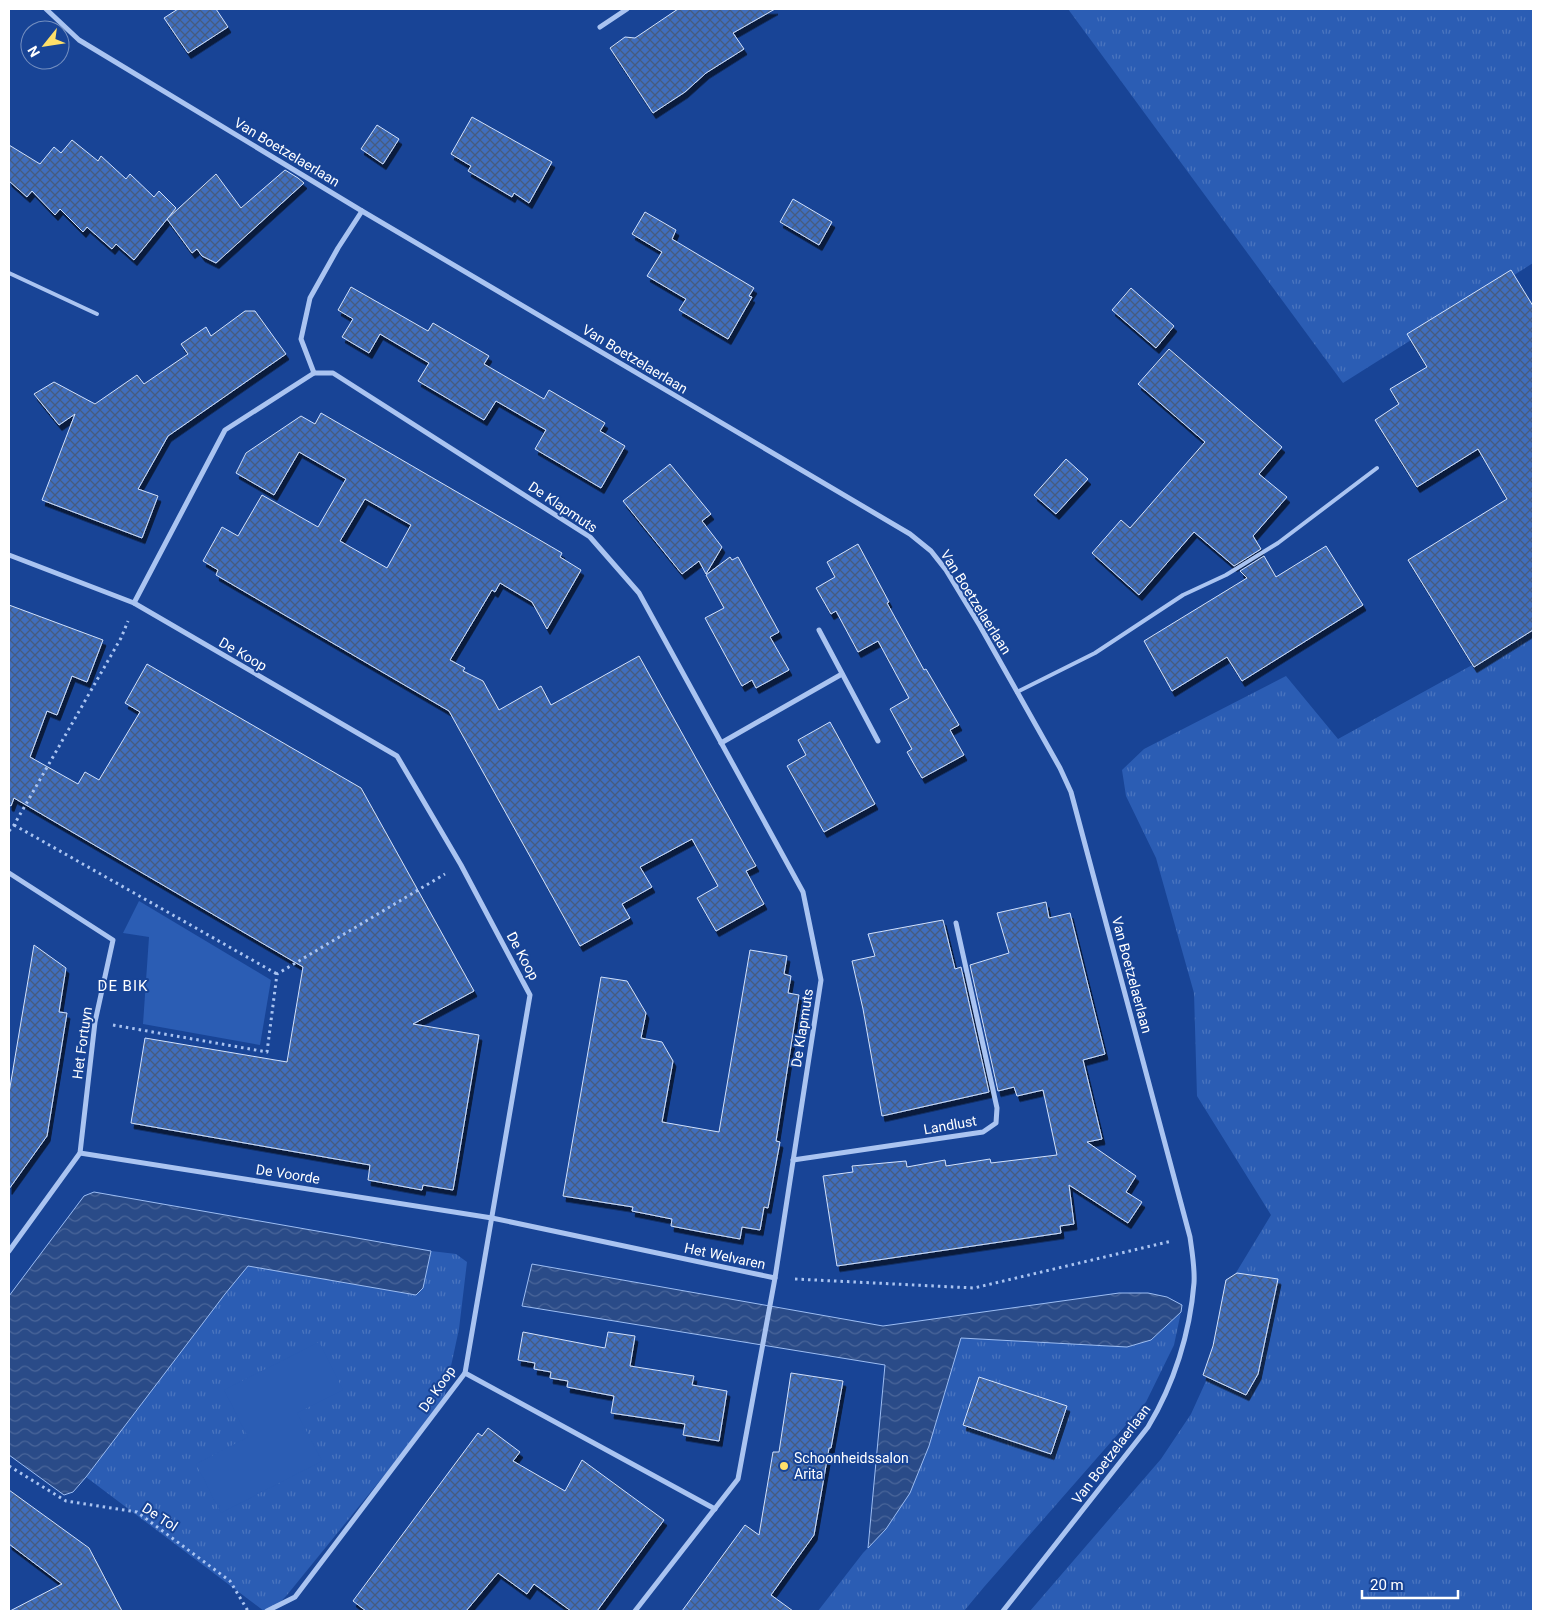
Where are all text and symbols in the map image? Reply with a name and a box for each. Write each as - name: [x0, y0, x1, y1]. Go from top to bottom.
- north arrow: [20, 20, 70, 70]
- text: N: [24, 43, 43, 60]
- street label: Van Boetzelaerlaan: [231, 114, 343, 190]
- street label: Van Boetzelaerlaan: [579, 321, 691, 397]
- street label: De Klapmuts: [526, 478, 600, 536]
- street label: Van Boetzelaerlaan: [937, 547, 1015, 657]
- street label: De Koop: [216, 634, 270, 674]
- street label: Van Boetzelaerlaan: [1109, 915, 1155, 1035]
- street label: De Koop: [504, 929, 542, 983]
- district label: DE BIK: [98, 977, 148, 995]
- street label: De Klapmuts: [788, 987, 816, 1069]
- street label: Het Fortuyn: [69, 1006, 95, 1080]
- street label: Landlust: [922, 1112, 978, 1138]
- street label: De Voorde: [255, 1161, 321, 1187]
- street label: Het Welvaren: [683, 1240, 767, 1272]
- street label: De Koop: [415, 1363, 459, 1415]
- street label: Van Boetzelaerlaan: [1069, 1401, 1153, 1507]
- place label: Schoonheidssalon Arita: [794, 1450, 909, 1482]
- marker: Schoonheidssalon Arita: [778, 1460, 790, 1472]
- street label: De Tol: [139, 1500, 181, 1534]
- scale bar: [1362, 1568, 1458, 1600]
- text: 20 m: [1370, 1576, 1404, 1594]

